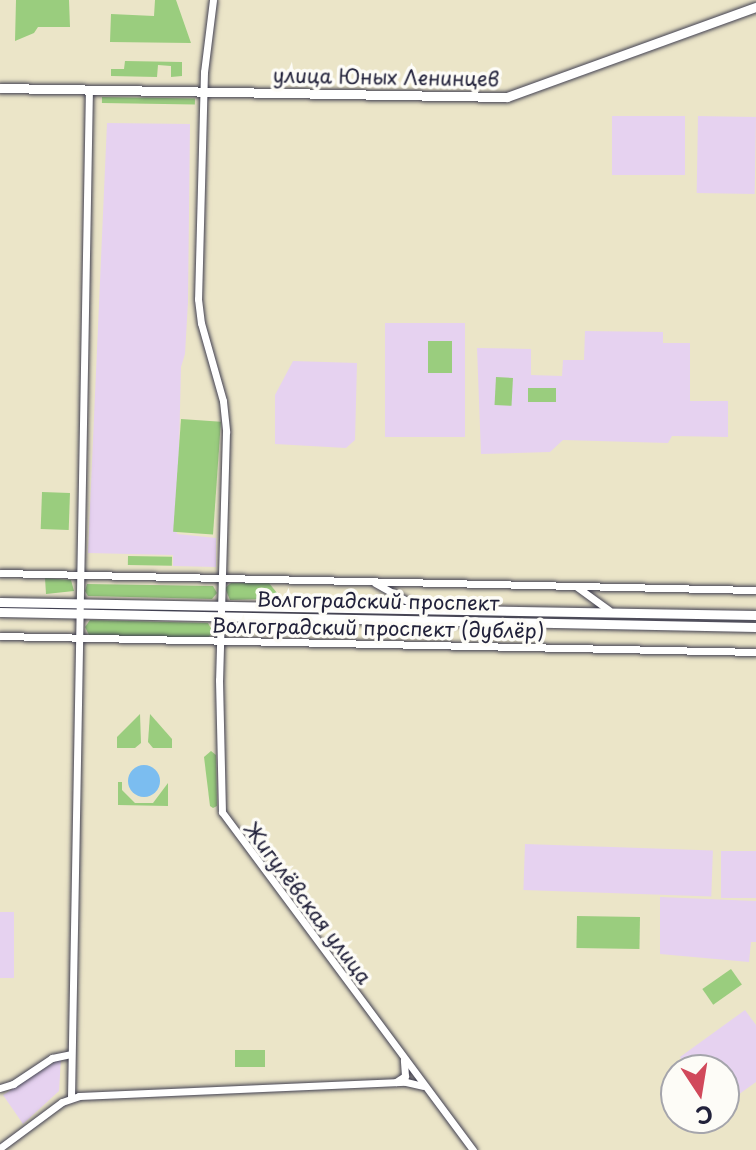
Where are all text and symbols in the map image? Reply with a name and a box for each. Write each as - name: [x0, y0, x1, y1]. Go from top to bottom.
- street label: улица Юных Ленинцев: [272, 63, 500, 91]
- street label: Волгоградский проспект: [256, 587, 500, 615]
- street label: Волгоградский проспект (дублёр): [211, 613, 545, 643]
- street label: Жигулёвская улица: [239, 817, 377, 989]
- north arrow: [660, 1054, 740, 1134]
- text: С: [693, 1098, 716, 1134]

